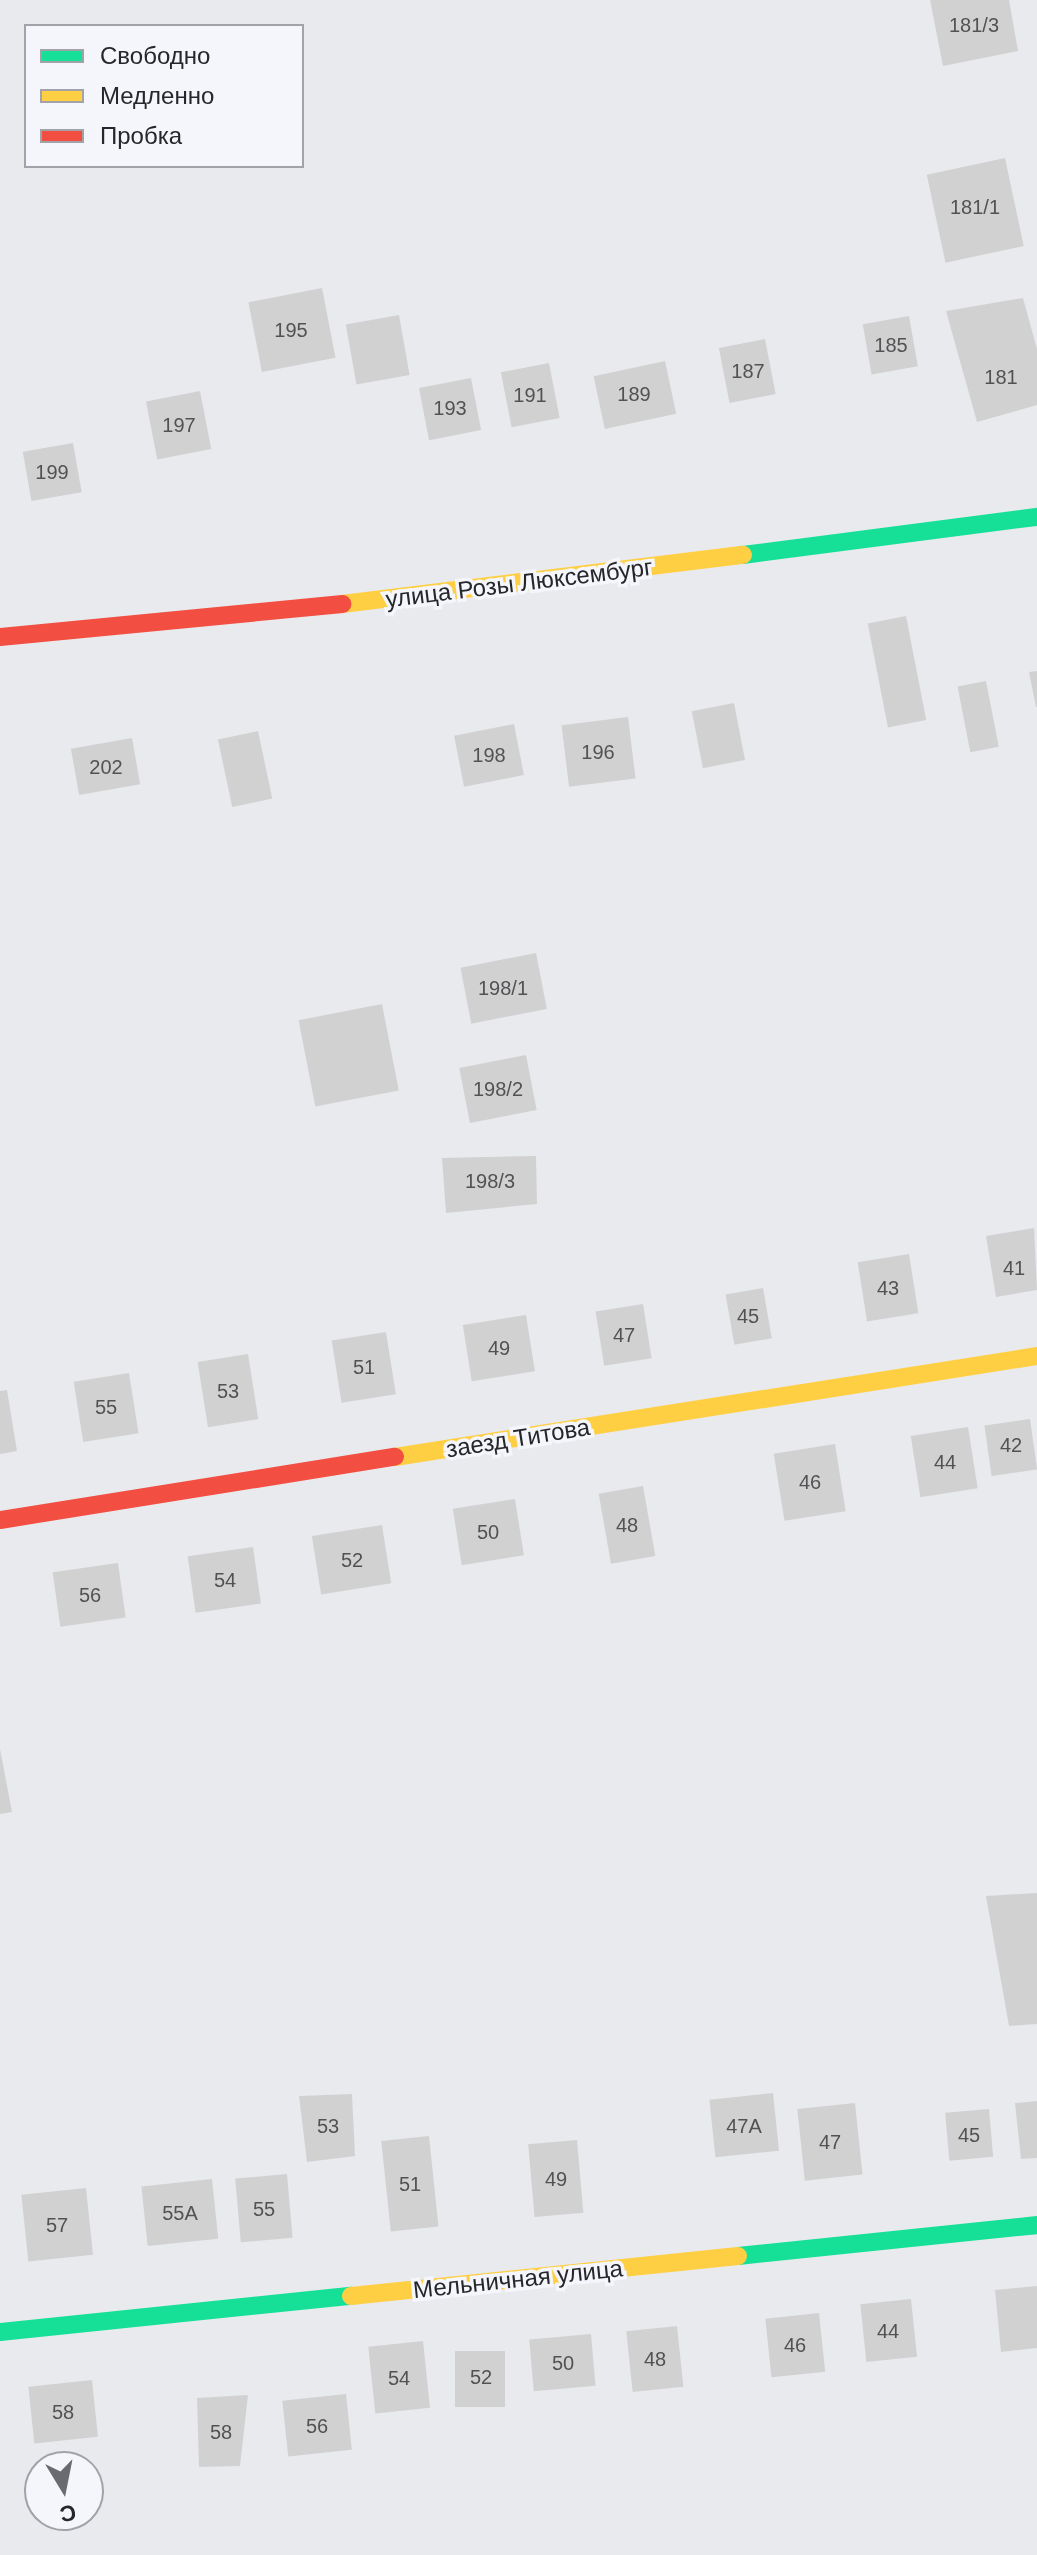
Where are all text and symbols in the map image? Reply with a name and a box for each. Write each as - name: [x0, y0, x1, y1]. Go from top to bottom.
- house number: 181/3: [949, 13, 999, 37]
- legend: [24, 24, 304, 168]
- text: Свободно: [100, 42, 210, 69]
- text: Медленно: [100, 82, 214, 109]
- text: Пробка: [100, 122, 182, 149]
- house number: 181/1: [950, 195, 1000, 219]
- house number: 195: [274, 318, 308, 342]
- house number: 185: [874, 333, 908, 357]
- house number: 187: [731, 359, 765, 383]
- house number: 181: [984, 365, 1018, 389]
- house number: 189: [617, 382, 651, 406]
- house number: 191: [513, 383, 547, 407]
- house number: 193: [433, 396, 467, 420]
- house number: 197: [162, 413, 196, 437]
- house number: 199: [35, 460, 69, 484]
- street label: улица Розы Люксембург: [384, 552, 654, 614]
- house number: 196: [581, 740, 615, 764]
- house number: 198: [472, 743, 506, 767]
- house number: 202: [89, 755, 123, 779]
- house number: 198/1: [478, 976, 528, 1000]
- house number: 198/2: [473, 1077, 523, 1101]
- house number: 198/3: [465, 1169, 515, 1193]
- house number: 41: [1003, 1256, 1025, 1280]
- house number: 43: [877, 1276, 899, 1300]
- house number: 45: [737, 1304, 759, 1328]
- house number: 47: [613, 1323, 635, 1347]
- house number: 49: [488, 1336, 510, 1360]
- house number: 51: [353, 1355, 375, 1379]
- house number: 53: [217, 1379, 239, 1403]
- house number: 55: [95, 1395, 117, 1419]
- street label: заезд Титова: [444, 1412, 592, 1464]
- house number: 42: [1000, 1433, 1022, 1457]
- house number: 44: [934, 1450, 956, 1474]
- house number: 46: [799, 1470, 821, 1494]
- house number: 48: [616, 1513, 638, 1537]
- house number: 50: [477, 1520, 499, 1544]
- house number: 52: [341, 1548, 363, 1572]
- house number: 54: [214, 1568, 236, 1592]
- house number: 56: [79, 1583, 101, 1607]
- house number: 53: [317, 2114, 339, 2138]
- house number: 47А: [726, 2114, 762, 2138]
- house number: 45: [958, 2123, 980, 2147]
- house number: 47: [819, 2130, 841, 2154]
- house number: 49: [545, 2167, 567, 2191]
- house number: 51: [399, 2172, 421, 2196]
- house number: 55: [253, 2197, 275, 2221]
- house number: 55А: [162, 2201, 198, 2225]
- house number: 57: [46, 2213, 68, 2237]
- street label: Мельничная улица: [412, 2254, 624, 2304]
- house number: 44: [877, 2319, 899, 2343]
- house number: 46: [784, 2333, 806, 2357]
- house number: 48: [644, 2347, 666, 2371]
- house number: 50: [552, 2351, 574, 2375]
- house number: 52: [470, 2365, 492, 2389]
- house number: 54: [388, 2366, 410, 2390]
- house number: 58: [52, 2400, 74, 2424]
- house number: 56: [306, 2414, 328, 2438]
- house number: 58: [210, 2420, 232, 2444]
- north arrow: [24, 2451, 104, 2531]
- text: С: [58, 2499, 78, 2527]

